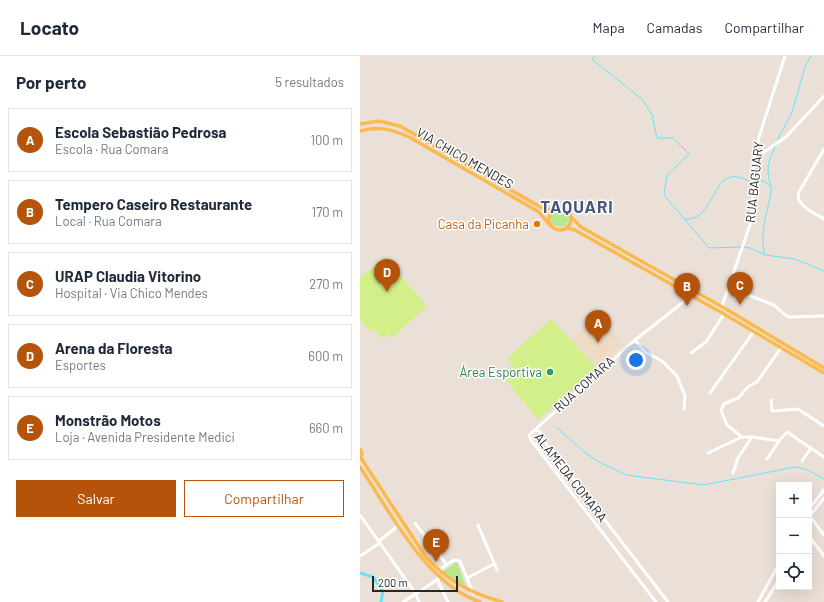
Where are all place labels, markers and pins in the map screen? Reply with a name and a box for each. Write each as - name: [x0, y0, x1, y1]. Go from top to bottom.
- place label: Casa da Picanha: [438, 216, 529, 232]
- marker: Casa da Picanha: [532, 219, 542, 229]
- pin: D: [374, 259, 400, 292]
- pin: C: [727, 272, 753, 305]
- pin: B: [674, 273, 700, 306]
- pin: A: [585, 310, 611, 343]
- place label: Área Esportiva: [459, 364, 542, 380]
- marker: Área Esportiva: [545, 367, 555, 377]
- pin: E: [423, 529, 449, 562]

